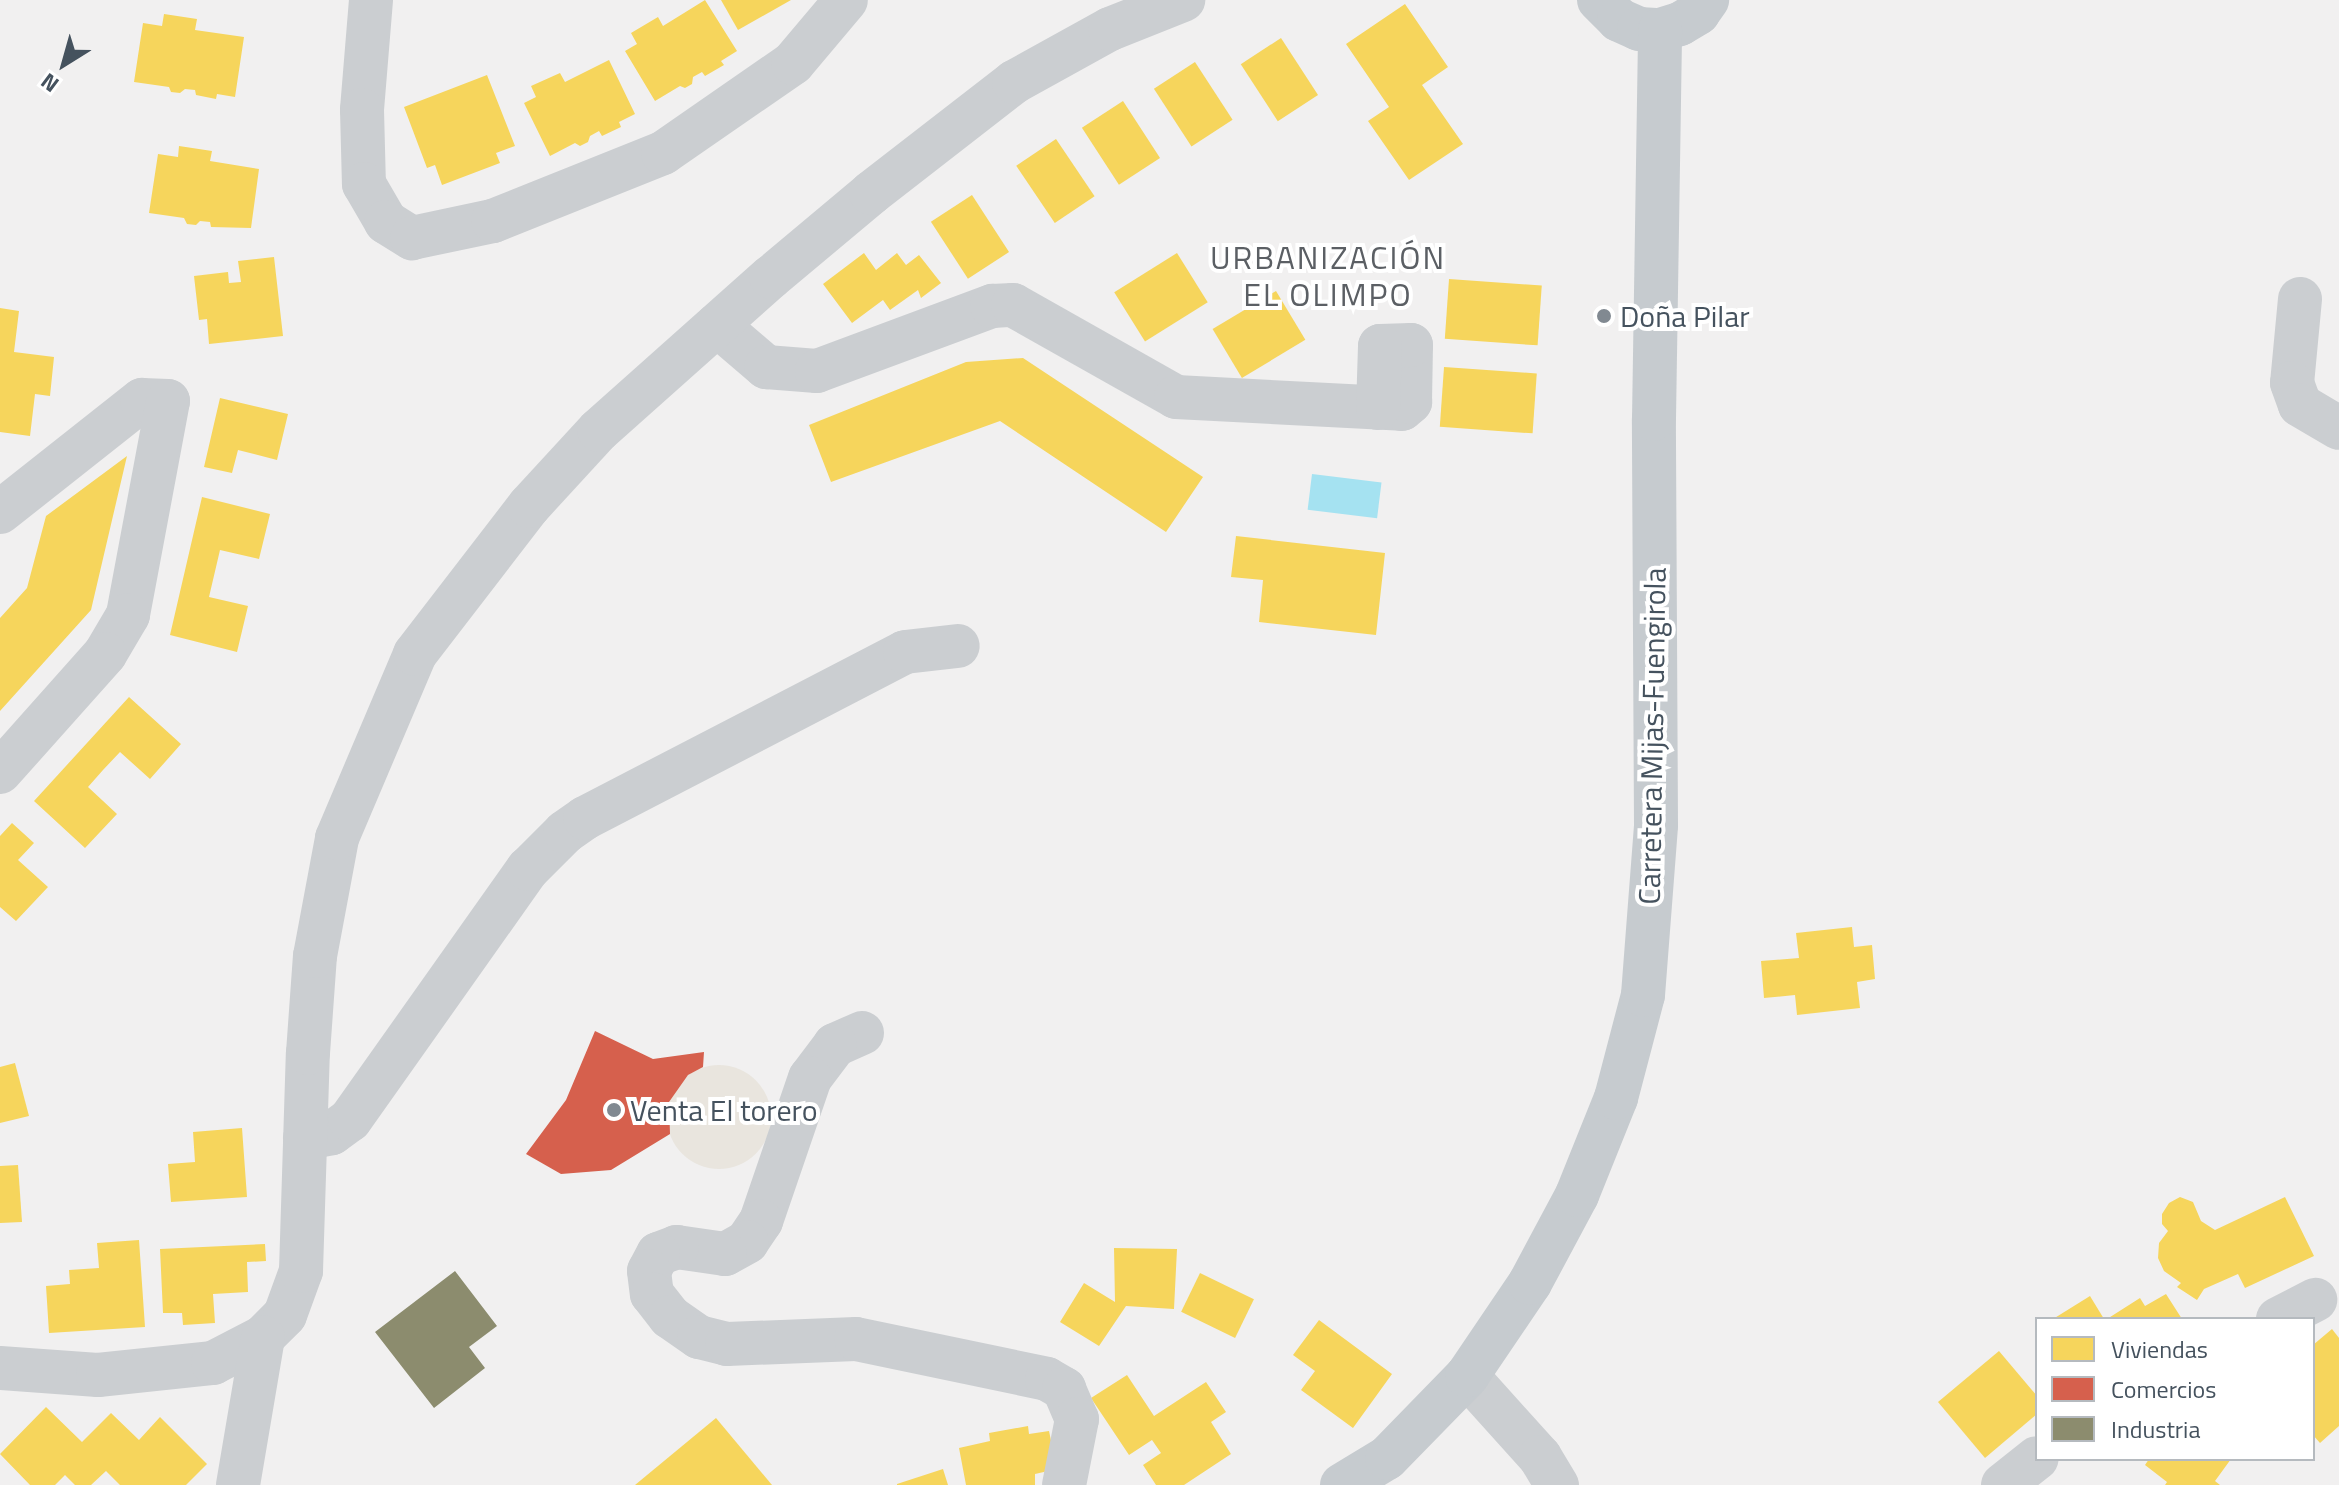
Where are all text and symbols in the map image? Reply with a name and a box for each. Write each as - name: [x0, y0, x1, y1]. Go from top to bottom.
- north arrow: [24, 24, 104, 104]
- text: N: [33, 65, 66, 101]
- district label: URBANIZACIÓN EL OLIMPO: [1210, 239, 1446, 314]
- place label: Doña Pilar: [1620, 298, 1750, 334]
- marker: Doña Pilar: [1595, 307, 1613, 325]
- street label: Carretera Mijas-Fuengirola: [1631, 567, 1673, 905]
- place label: Venta El torero: [630, 1092, 817, 1128]
- marker: Venta El torero: [605, 1101, 623, 1119]
- legend: [2035, 1317, 2315, 1461]
- text: Viviendas: [2111, 1331, 2208, 1367]
- text: Comercios: [2111, 1371, 2216, 1407]
- text: Industria: [2111, 1411, 2200, 1447]

